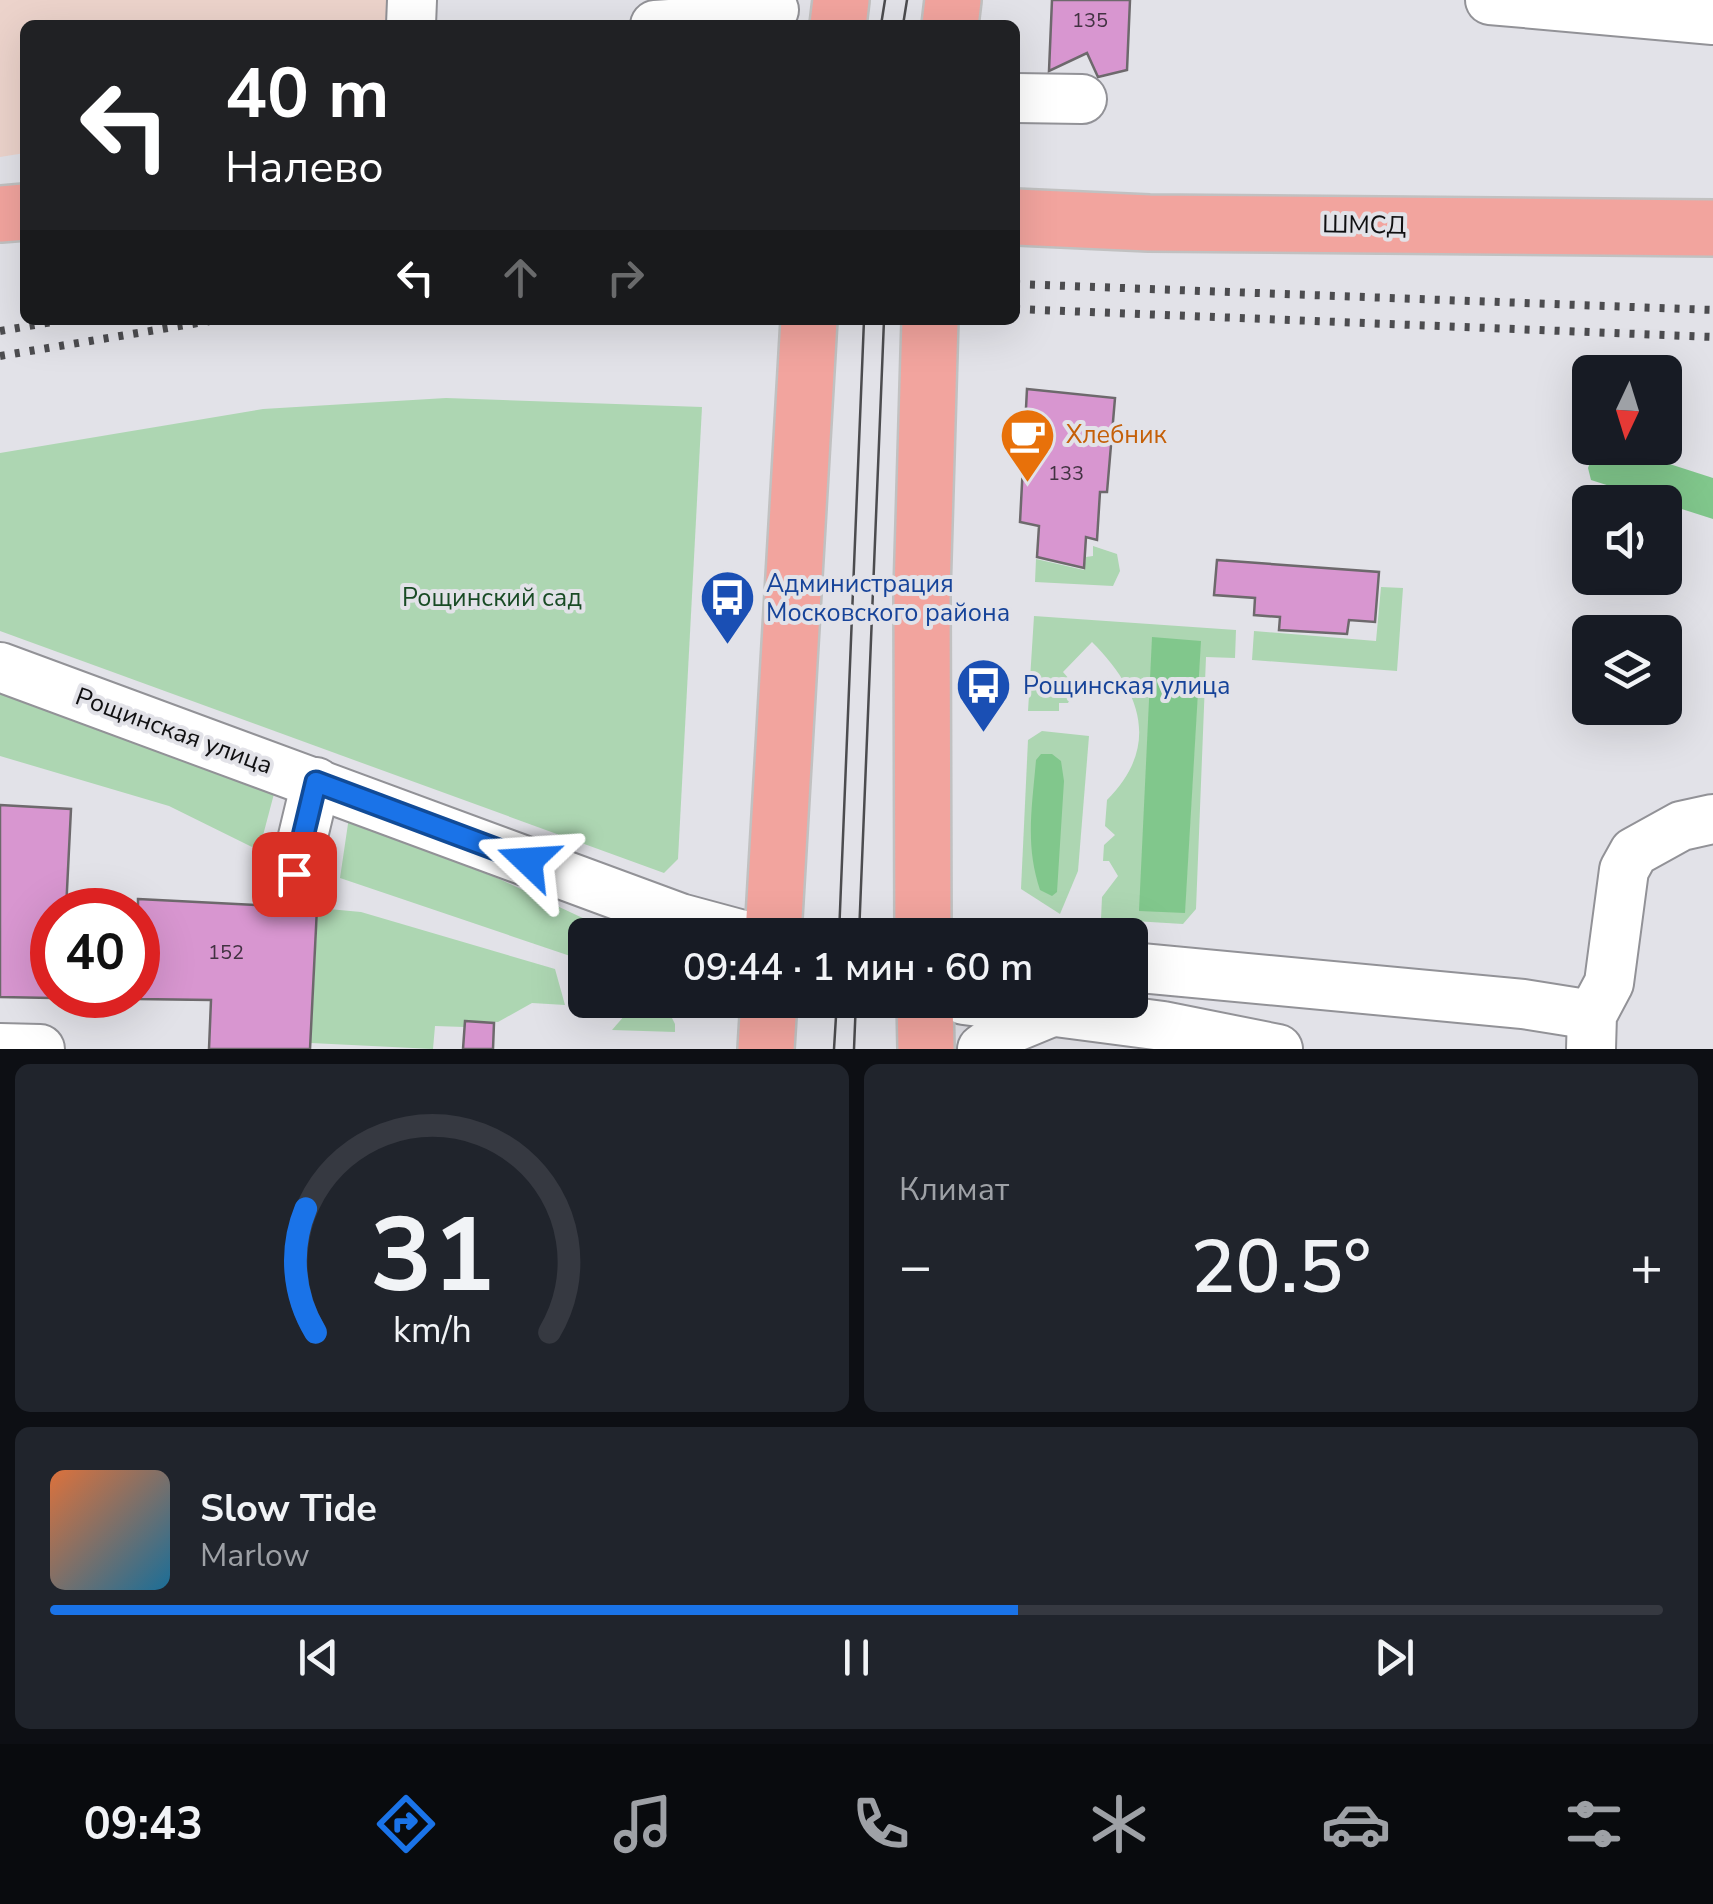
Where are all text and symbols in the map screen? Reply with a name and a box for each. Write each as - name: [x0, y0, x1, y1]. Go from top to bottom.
- house number: 135: [1072, 7, 1108, 34]
- text: 40 m: [225, 46, 389, 142]
- icon: left: [60, 60, 190, 190]
- text: Налево: [225, 137, 384, 198]
- street label: ШМСД: [1322, 207, 1406, 243]
- icon: left: [388, 250, 443, 305]
- icon: ahead: [493, 250, 548, 305]
- icon: right: [598, 250, 653, 305]
- north arrow: [1572, 355, 1682, 465]
- map controls: [1572, 355, 1682, 725]
- cafe icon: Хлебник: [997, 405, 1057, 484]
- place label: Хлебник: [1066, 418, 1168, 452]
- house number: 133: [1048, 460, 1084, 487]
- button: sound: [1572, 485, 1682, 595]
- place label: Администрация Московского района: [766, 567, 1010, 630]
- bus stop icon: Администрация Московского района: [697, 568, 757, 647]
- park label: Рощинский сад: [402, 581, 582, 615]
- button: layers: [1572, 615, 1682, 725]
- bus stop icon: Рощинская улица: [954, 656, 1014, 735]
- place label: Рощинская улица: [1023, 669, 1231, 703]
- street label: Рощинская улица: [71, 680, 277, 782]
- position arrow: [476, 809, 580, 913]
- pin: [252, 832, 337, 917]
- icon: arrive: [267, 847, 322, 902]
- speed limit sign: 40: [30, 888, 160, 1018]
- house number: 152: [208, 939, 244, 966]
- text: 09:44 · 1 мин · 60 m: [683, 942, 1033, 993]
- text: Климат: [899, 1168, 1009, 1211]
- text: 31: [370, 1185, 494, 1327]
- text: 20.5°: [1191, 1216, 1371, 1318]
- text: −: [899, 1229, 932, 1304]
- text: +: [1630, 1229, 1663, 1304]
- text: km/h: [393, 1306, 471, 1355]
- text: Slow Tide: [200, 1483, 377, 1534]
- text: Marlow: [200, 1534, 310, 1577]
- icon: previous: [291, 1630, 346, 1685]
- icon: pause: [829, 1630, 884, 1685]
- icon: next: [1367, 1630, 1422, 1685]
- icon: directions: [371, 1789, 441, 1859]
- icon: music: [608, 1789, 678, 1859]
- icon: phone: [846, 1789, 916, 1859]
- icon: climate: [1084, 1789, 1154, 1859]
- icon: car: [1321, 1789, 1391, 1859]
- icon: filters: [1559, 1789, 1629, 1859]
- text: 09:43: [84, 1794, 203, 1855]

